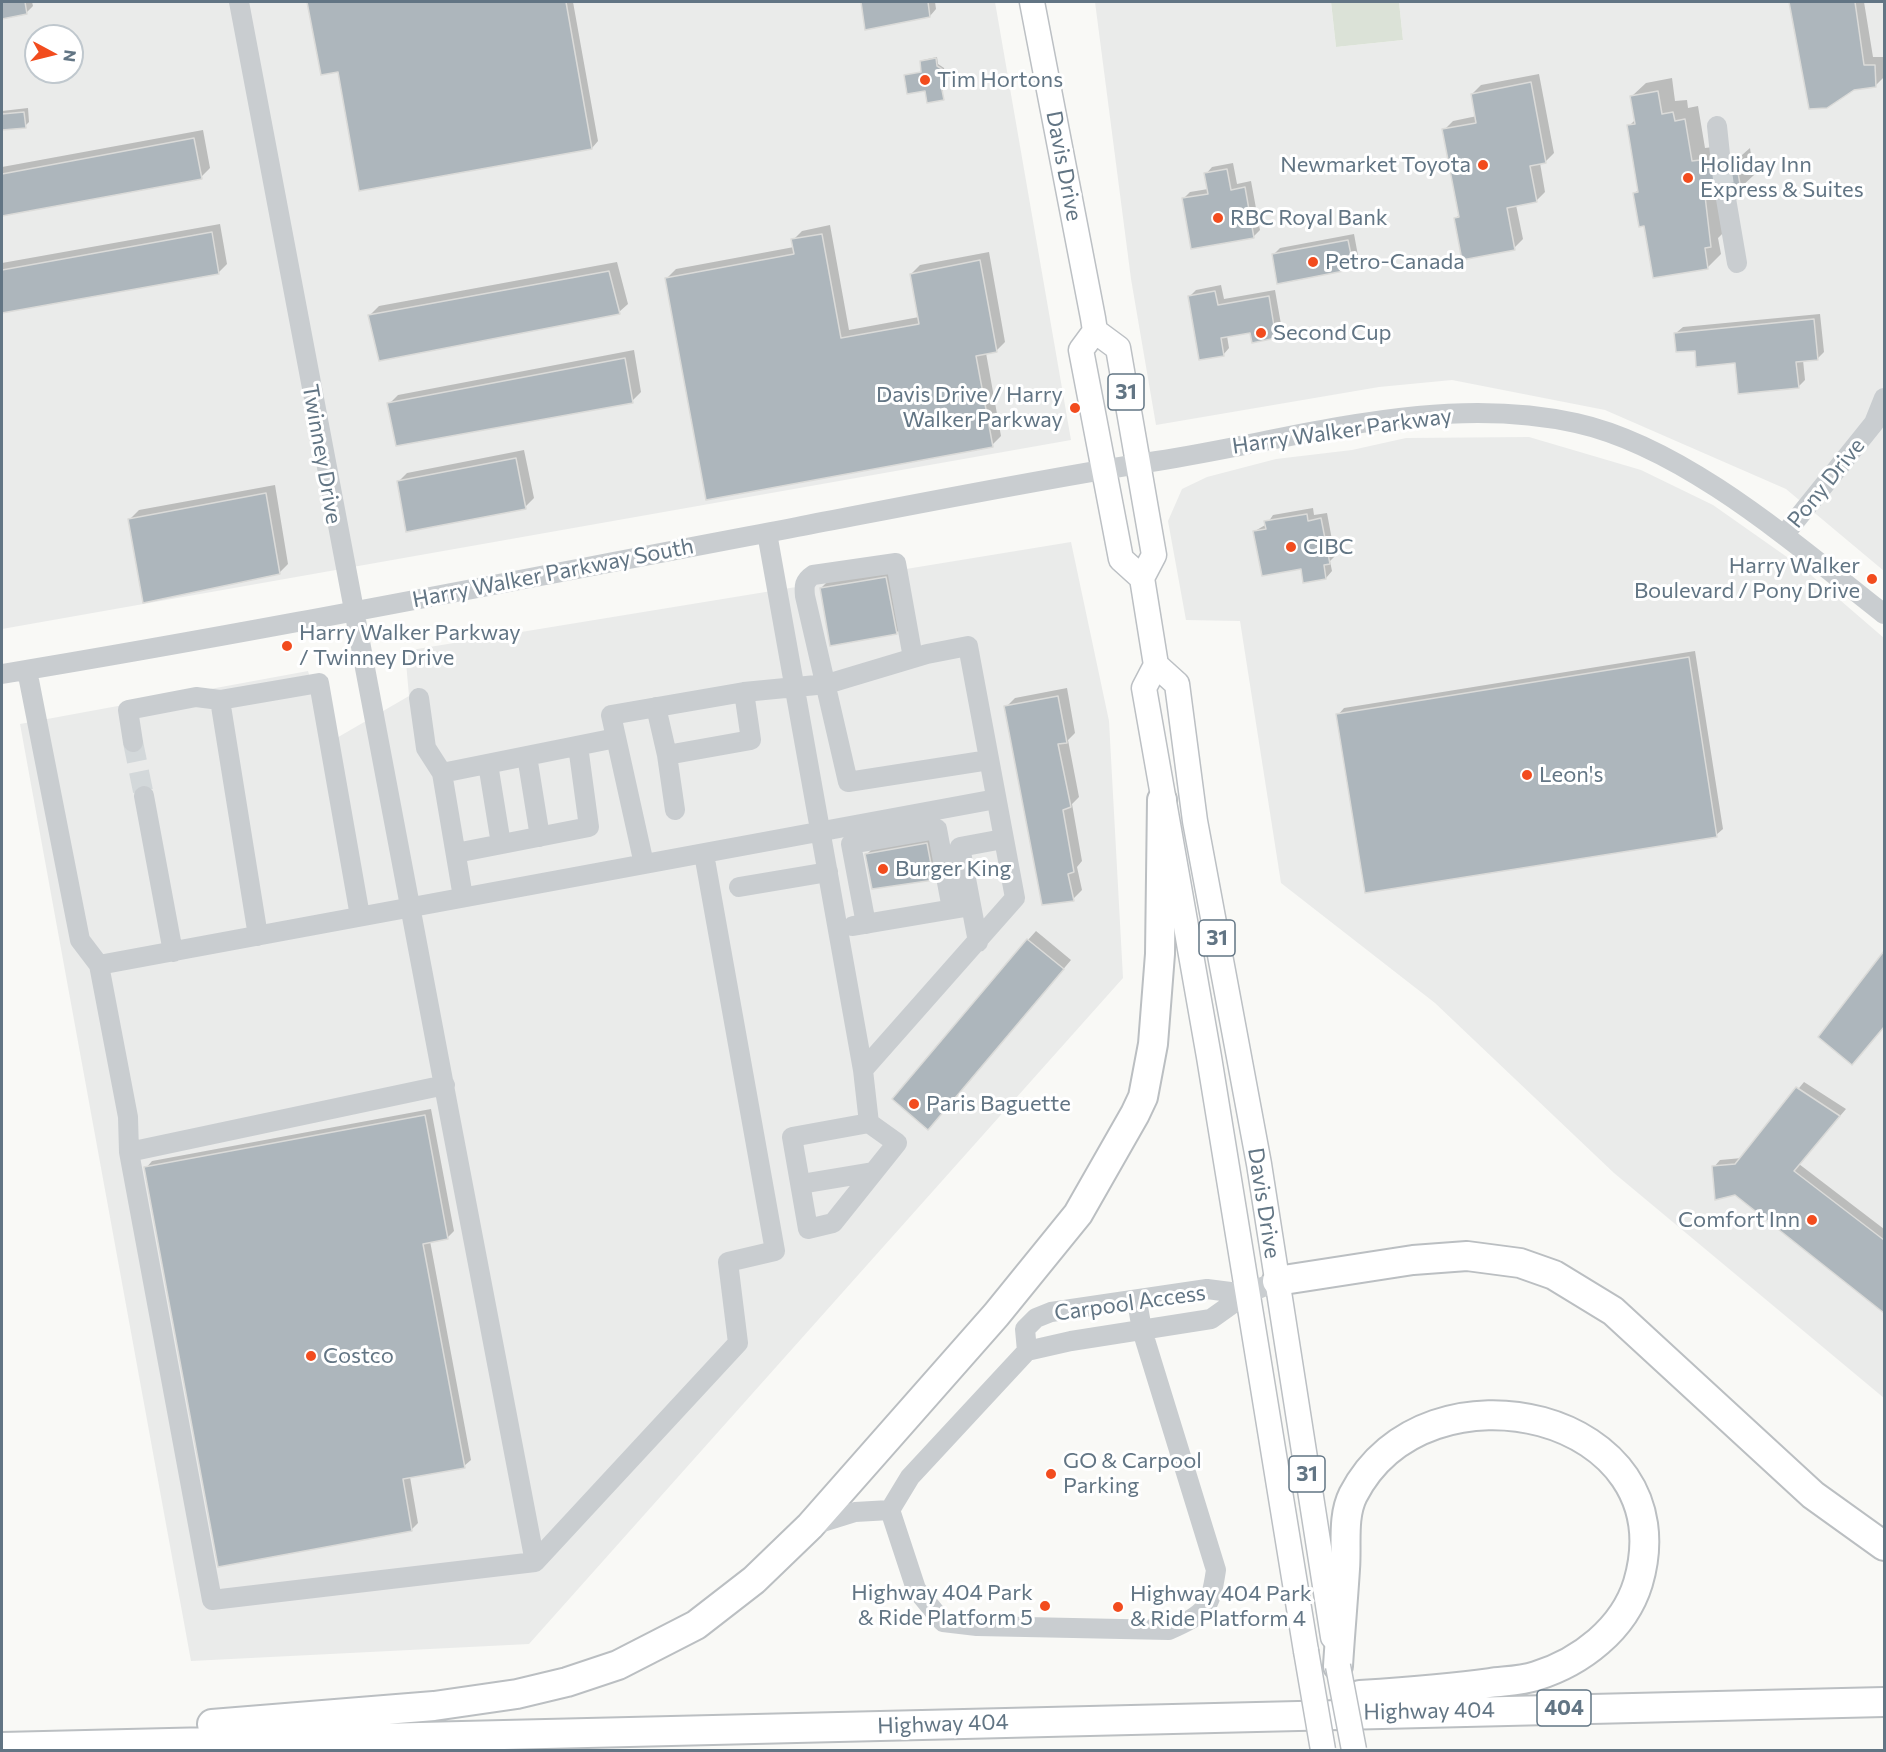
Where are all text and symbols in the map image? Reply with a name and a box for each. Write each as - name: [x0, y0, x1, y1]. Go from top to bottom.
- north arrow: [24, 24, 84, 84]
- text: N: [60, 49, 81, 63]
- place label: Tim Hortons: [937, 67, 1063, 93]
- marker: Tim Hortons: [918, 73, 932, 87]
- street label: Davis Drive: [1040, 109, 1088, 223]
- place label: Newmarket Toyota: [1280, 152, 1471, 178]
- place label: Holiday Inn Express & Suites: [1700, 152, 1864, 204]
- marker: Newmarket Toyota: [1476, 158, 1490, 172]
- marker: Holiday Inn Express & Suites: [1681, 171, 1695, 185]
- place label: RBC Royal Bank: [1230, 205, 1388, 231]
- marker: RBC Royal Bank: [1211, 211, 1225, 225]
- place label: Petro-Canada: [1325, 249, 1465, 275]
- marker: Petro-Canada: [1306, 255, 1320, 269]
- place label: Second Cup: [1273, 320, 1391, 346]
- marker: Second Cup: [1254, 326, 1268, 340]
- road number: 31: [1108, 374, 1144, 410]
- street label: Twinney Drive: [297, 382, 347, 526]
- place label: Davis Drive / Harry Walker Parkway: [876, 382, 1063, 434]
- marker: Davis Drive / Harry Walker Parkway: [1068, 401, 1082, 415]
- street label: Harry Walker Parkway: [1230, 403, 1454, 459]
- street label: Pony Drive: [1782, 433, 1870, 533]
- street label: Harry Walker Parkway South: [410, 533, 696, 613]
- place label: CIBC: [1303, 534, 1353, 560]
- marker: CIBC: [1284, 540, 1298, 554]
- place label: Harry Walker Boulevard / Pony Drive: [1634, 553, 1860, 604]
- marker: Harry Walker Boulevard / Pony Drive: [1865, 572, 1879, 586]
- place label: Harry Walker Parkway / Twinney Drive: [299, 620, 521, 672]
- marker: Harry Walker Parkway / Twinney Drive: [280, 639, 294, 653]
- place label: Leon's: [1539, 762, 1603, 788]
- marker: Leon's: [1520, 768, 1534, 782]
- place label: Burger King: [895, 856, 1012, 882]
- marker: Burger King: [876, 862, 890, 876]
- road number: 31: [1199, 920, 1235, 956]
- place label: Paris Baguette: [926, 1091, 1071, 1117]
- marker: Paris Baguette: [907, 1097, 921, 1111]
- street label: Davis Drive: [1242, 1146, 1286, 1260]
- place label: Comfort Inn: [1678, 1207, 1800, 1233]
- marker: Comfort Inn: [1805, 1213, 1819, 1227]
- street label: Carpool Access: [1053, 1279, 1207, 1327]
- place label: Costco: [323, 1343, 394, 1369]
- marker: Costco: [304, 1349, 318, 1363]
- place label: GO & Carpool Parking: [1063, 1448, 1202, 1500]
- road number: 31: [1289, 1456, 1325, 1492]
- marker: GO & Carpool Parking: [1044, 1467, 1058, 1481]
- place label: Highway 404 Park & Ride Platform 5: [851, 1580, 1033, 1632]
- place label: Highway 404 Park & Ride Platform 4: [1130, 1581, 1312, 1633]
- marker: Highway 404 Park & Ride Platform 5: [1038, 1599, 1052, 1613]
- marker: Highway 404 Park & Ride Platform 4: [1111, 1600, 1125, 1614]
- road number: 404: [1537, 1690, 1591, 1726]
- street label: Highway 404: [1363, 1697, 1495, 1725]
- street label: Highway 404: [877, 1709, 1009, 1739]

